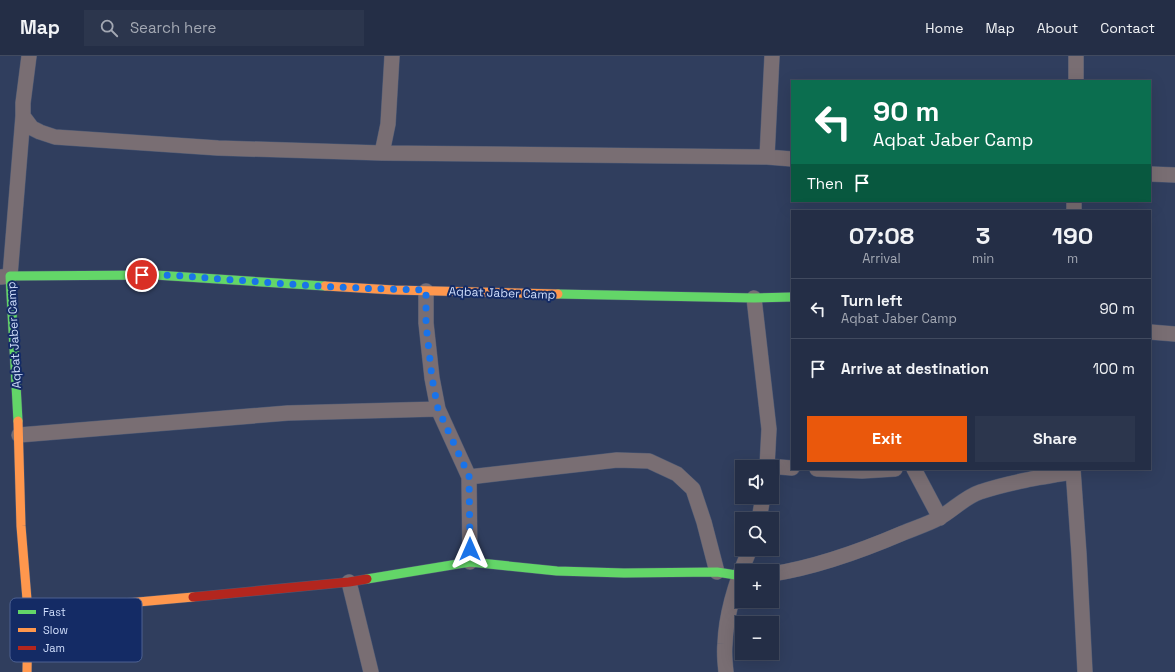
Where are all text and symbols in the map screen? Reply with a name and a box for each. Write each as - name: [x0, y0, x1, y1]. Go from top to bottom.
- search box: [84, 10, 364, 46]
- text: Map: [20, 15, 60, 40]
- icon: search: [98, 17, 120, 39]
- text: Search here: [130, 18, 216, 37]
- text: Home: [925, 19, 963, 37]
- text: Map: [985, 19, 1015, 37]
- text: About: [1037, 19, 1078, 37]
- text: Contact: [1100, 19, 1155, 37]
- text: 90 m: [873, 93, 939, 129]
- icon: left: [807, 96, 859, 148]
- text: Aqbat Jaber Camp: [873, 128, 1033, 151]
- icon: arrive: [851, 172, 873, 194]
- text: Then: [807, 174, 843, 193]
- text: 07:08: [849, 220, 914, 251]
- text: 3: [976, 220, 990, 251]
- text: 190: [1052, 220, 1093, 251]
- text: Arrival: [862, 250, 901, 267]
- text: min: [972, 250, 994, 267]
- text: m: [1067, 250, 1078, 267]
- pin: [125, 258, 159, 292]
- icon: arrive: [131, 264, 153, 286]
- street label: Aqbat Jaber Camp: [3, 281, 25, 389]
- street label: Aqbat Jaber Camp: [448, 283, 556, 303]
- text: Turn left: [841, 291, 903, 310]
- icon: left: [807, 298, 829, 320]
- text: 90 m: [1099, 299, 1135, 318]
- text: Aqbat Jaber Camp: [841, 310, 957, 327]
- icon: arrive: [807, 358, 829, 380]
- text: Arrive at destination: [841, 359, 989, 378]
- text: 100 m: [1093, 359, 1135, 378]
- button: Exit: [807, 416, 967, 462]
- button: Share: [975, 416, 1135, 462]
- map controls: [735, 460, 779, 660]
- button: sound: [735, 460, 779, 504]
- button: search: [735, 512, 779, 556]
- position arrow: [449, 528, 491, 570]
- button: +: [735, 564, 779, 608]
- legend: [10, 598, 142, 662]
- text: Fast: [43, 605, 66, 619]
- button: −: [735, 616, 779, 660]
- text: Slow: [43, 623, 68, 637]
- text: Jam: [43, 641, 65, 655]

